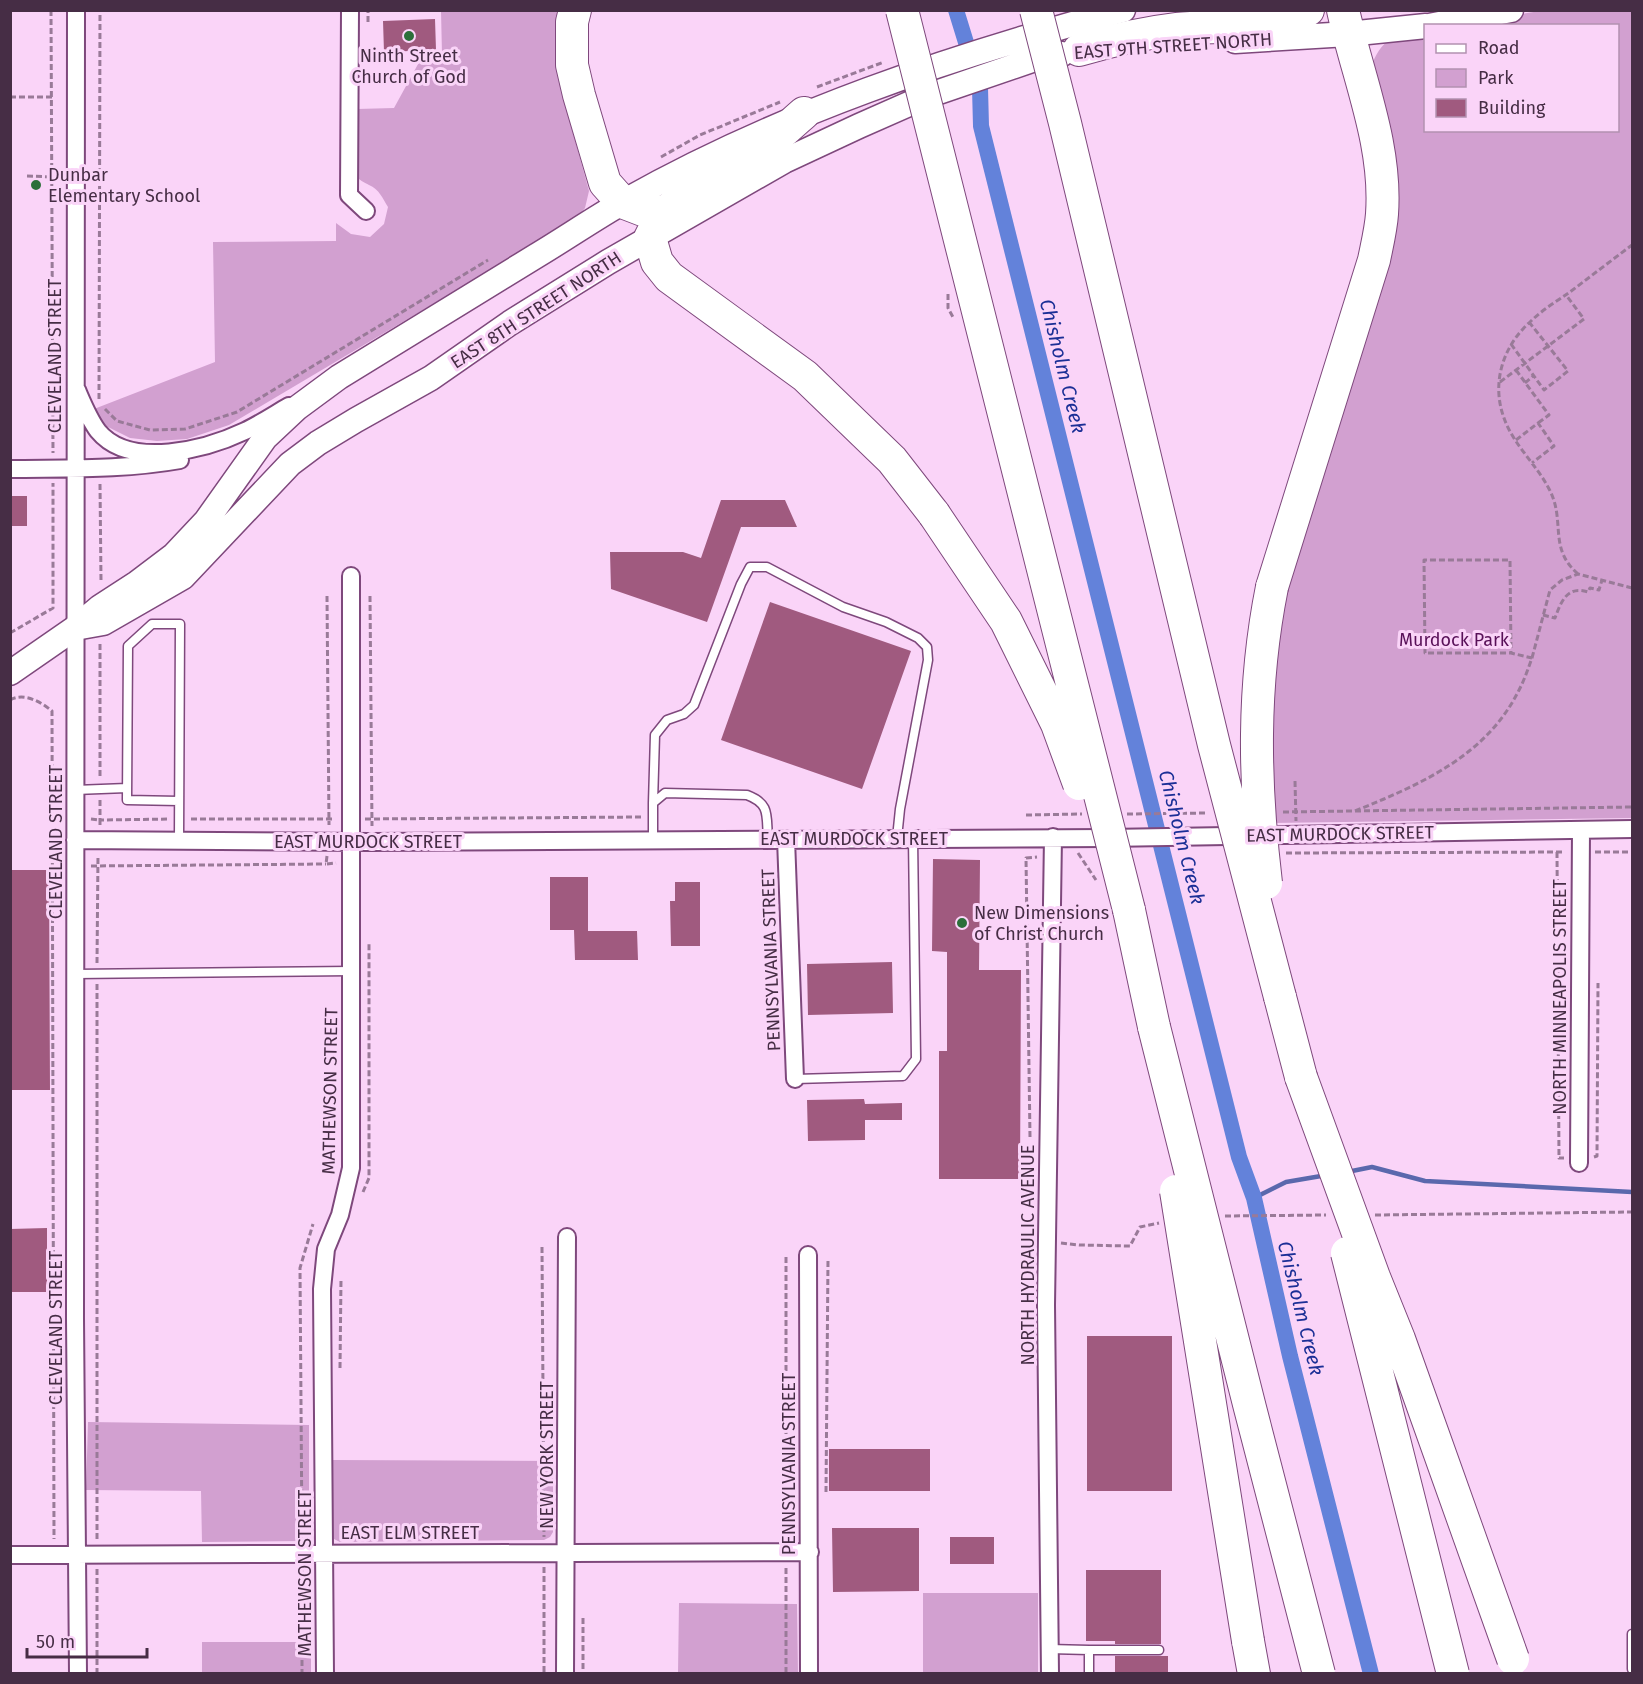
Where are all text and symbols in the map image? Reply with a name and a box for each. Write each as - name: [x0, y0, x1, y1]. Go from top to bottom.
- legend: [1424, 24, 1619, 132]
- street label: EAST 9TH STREET NORTH: [1073, 28, 1273, 64]
- marker: Ninth Street Church of God: [402, 29, 416, 43]
- text: Road: [1478, 37, 1520, 59]
- place label: Ninth Street Church of God: [351, 45, 467, 88]
- text: Park: [1478, 67, 1514, 89]
- text: Building: [1478, 97, 1546, 119]
- place label: Dunbar Elementary School: [48, 164, 200, 207]
- marker: Dunbar Elementary School: [29, 178, 43, 192]
- street label: EAST 8TH STREET NORTH: [447, 247, 625, 373]
- street label: CLEVELAND STREET: [44, 278, 66, 433]
- water label: Chisholm Creek: [1035, 296, 1091, 436]
- park label: Murdock Park: [1399, 629, 1510, 651]
- street label: CLEVELAND STREET: [45, 764, 67, 919]
- water label: Chisholm Creek: [1154, 767, 1210, 907]
- street label: EAST MURDOCK STREET: [1246, 821, 1435, 847]
- street label: EAST MURDOCK STREET: [760, 828, 949, 850]
- street label: EAST MURDOCK STREET: [274, 831, 463, 853]
- street label: PENNSYLVANIA STREET: [757, 868, 785, 1052]
- street label: NORTH MINNEAPOLIS STREET: [1549, 879, 1571, 1115]
- place label: New Dimensions of Christ Church: [974, 902, 1109, 945]
- marker: New Dimensions of Christ Church: [955, 916, 969, 930]
- street label: MATHEWSON STREET: [318, 1007, 342, 1175]
- street label: NORTH HYDRAULIC AVENUE: [1017, 1145, 1039, 1365]
- water label: Chisholm Creek: [1273, 1238, 1329, 1378]
- street label: CLEVELAND STREET: [45, 1250, 67, 1405]
- street label: PENNSYLVANIA STREET: [778, 1372, 800, 1555]
- street label: NEW YORK STREET: [536, 1380, 558, 1529]
- street label: MATHEWSON STREET: [294, 1489, 316, 1656]
- street label: EAST ELM STREET: [341, 1522, 480, 1544]
- scale bar: [27, 1621, 147, 1659]
- text: 50 m: [36, 1631, 75, 1653]

